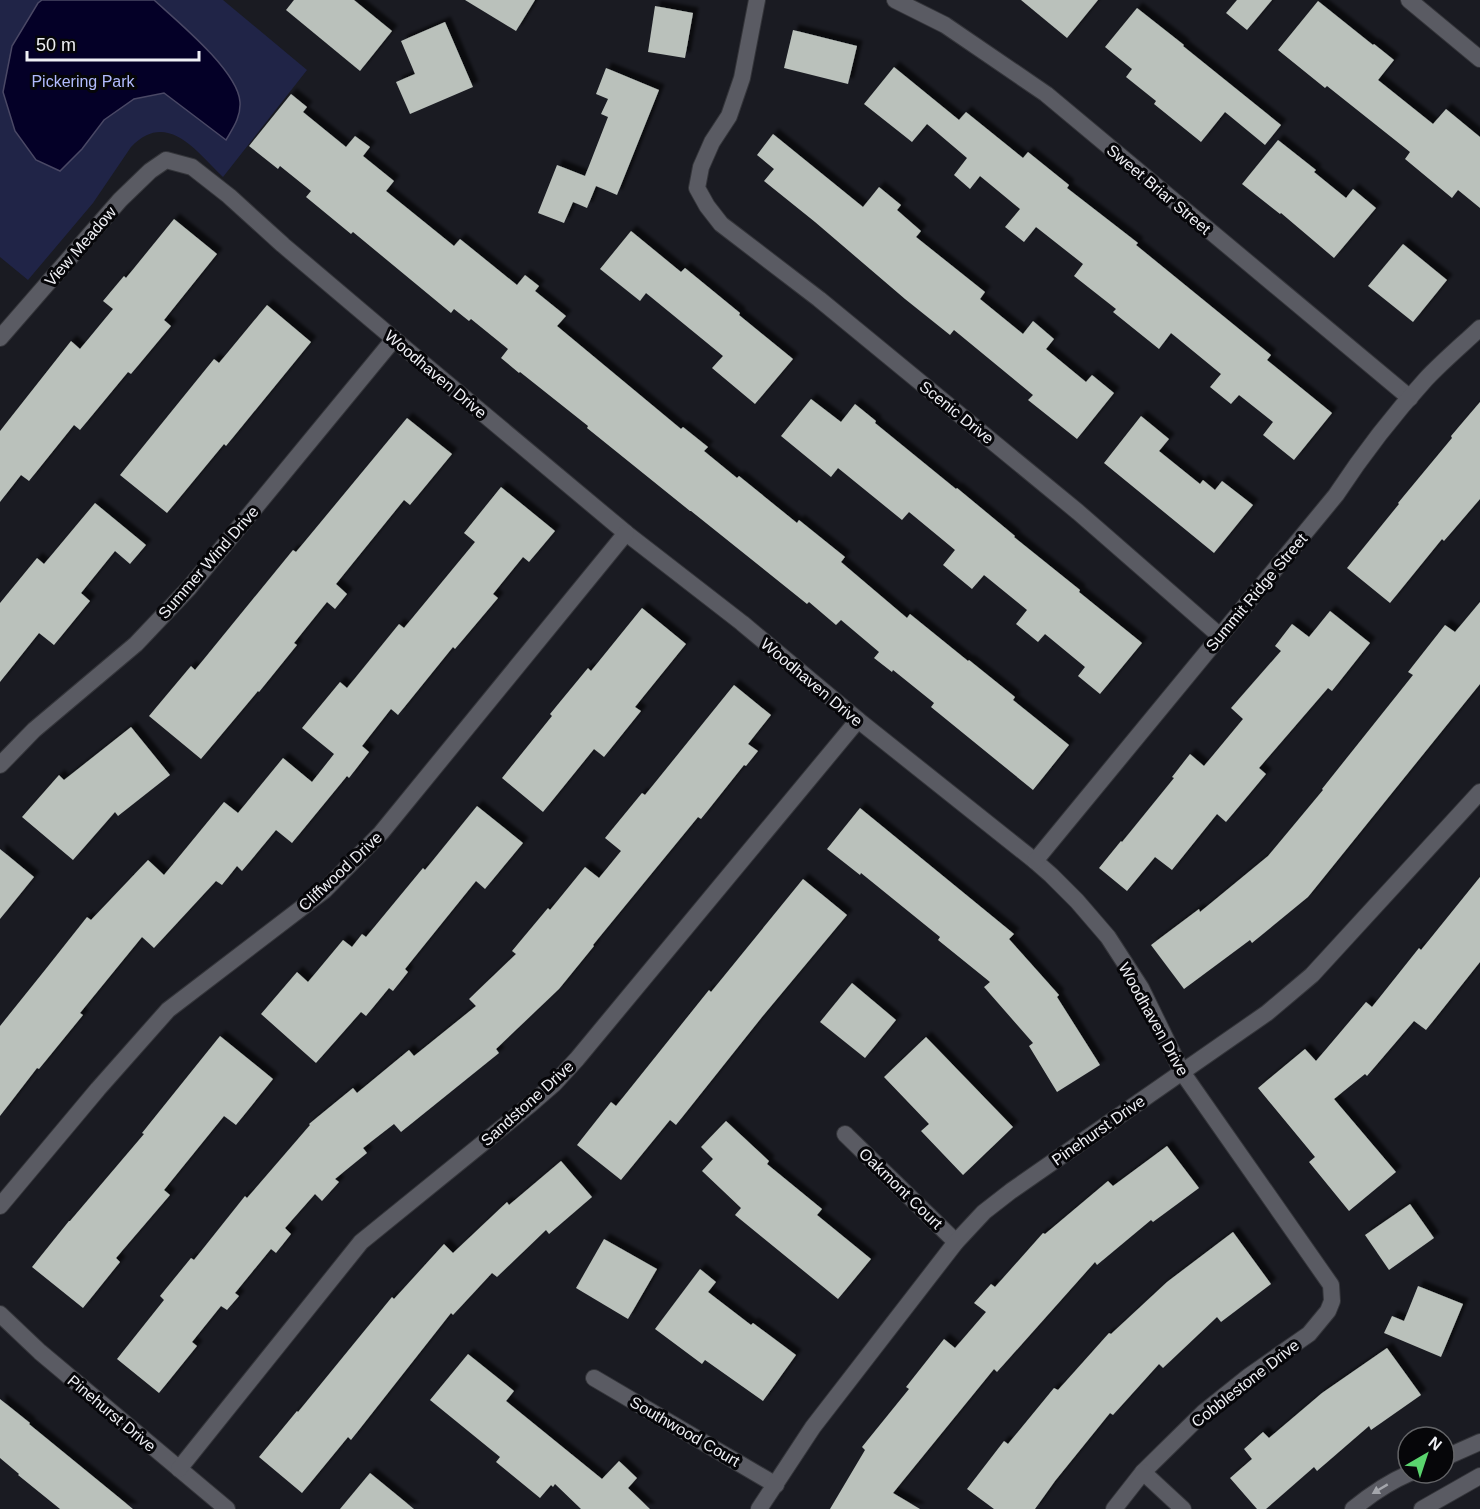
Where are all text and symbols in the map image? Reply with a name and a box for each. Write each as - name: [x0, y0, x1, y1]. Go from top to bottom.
- scale bar: [27, 24, 200, 62]
- text: 50 m: [36, 35, 76, 55]
- park label: Pickering Park: [31, 73, 136, 90]
- street label: Sweet Briar Street: [1103, 141, 1214, 238]
- street label: View Meadow: [41, 203, 120, 289]
- street label: Woodhaven Drive: [382, 327, 490, 422]
- street label: Scenic Drive: [916, 378, 997, 447]
- street label: Summer Wind Drive: [155, 503, 262, 622]
- street label: Summit Ridge Street: [1202, 530, 1311, 654]
- street label: Woodhaven Drive: [758, 635, 866, 730]
- street label: Cliffwood Drive: [295, 828, 385, 914]
- street label: Woodhaven Drive: [1115, 960, 1192, 1079]
- street label: Sandstone Drive: [478, 1057, 577, 1149]
- street label: Pinehurst Drive: [1049, 1092, 1148, 1169]
- street label: Oakmont Court: [856, 1145, 946, 1233]
- street label: Cobblestone Drive: [1188, 1336, 1302, 1431]
- street label: Pinehurst Drive: [64, 1372, 159, 1455]
- street label: Southwood Court: [627, 1393, 743, 1470]
- north arrow: [1396, 1425, 1456, 1485]
- text: N: [1425, 1433, 1445, 1454]
- one-way arrow: [1372, 1483, 1388, 1494]

